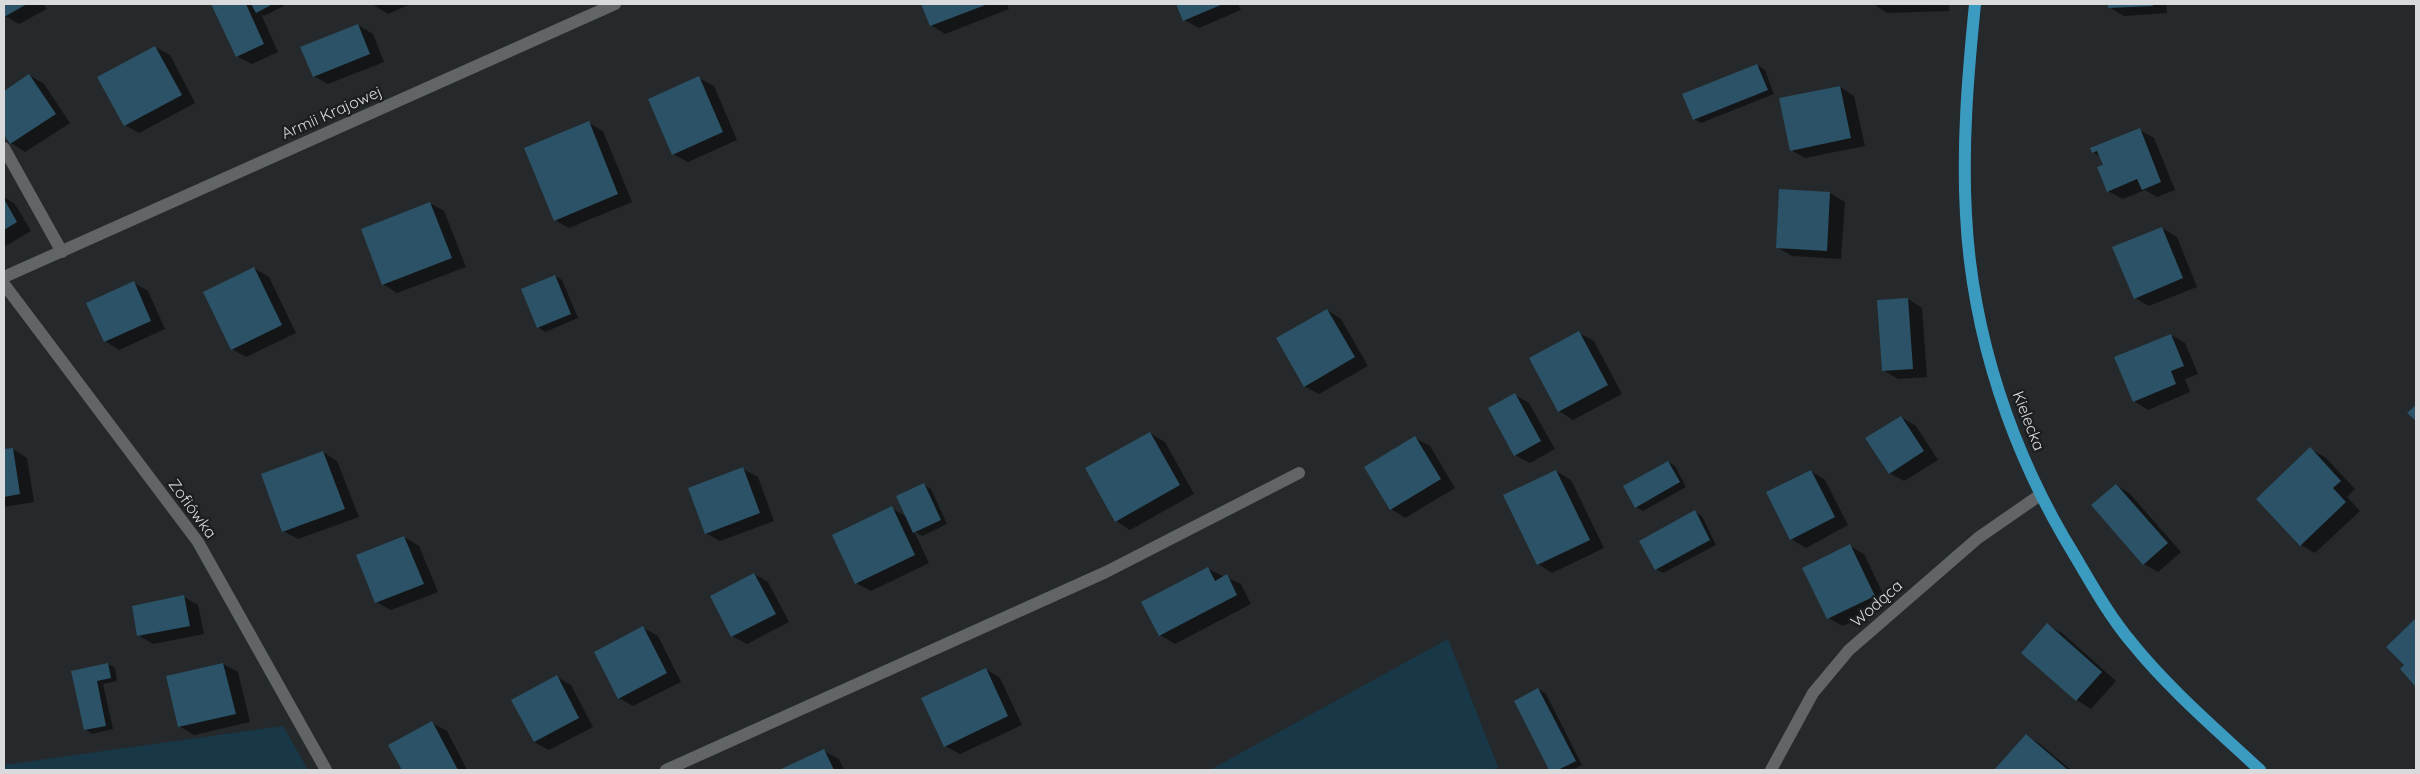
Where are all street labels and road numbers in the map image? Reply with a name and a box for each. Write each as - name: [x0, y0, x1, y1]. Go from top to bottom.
- street label: Armii Krajowej: [279, 82, 385, 144]
- street label: Kielecka: [2008, 388, 2048, 454]
- street label: Zofiówka: [164, 475, 220, 543]
- street label: Wodąca: [1847, 576, 1907, 632]

